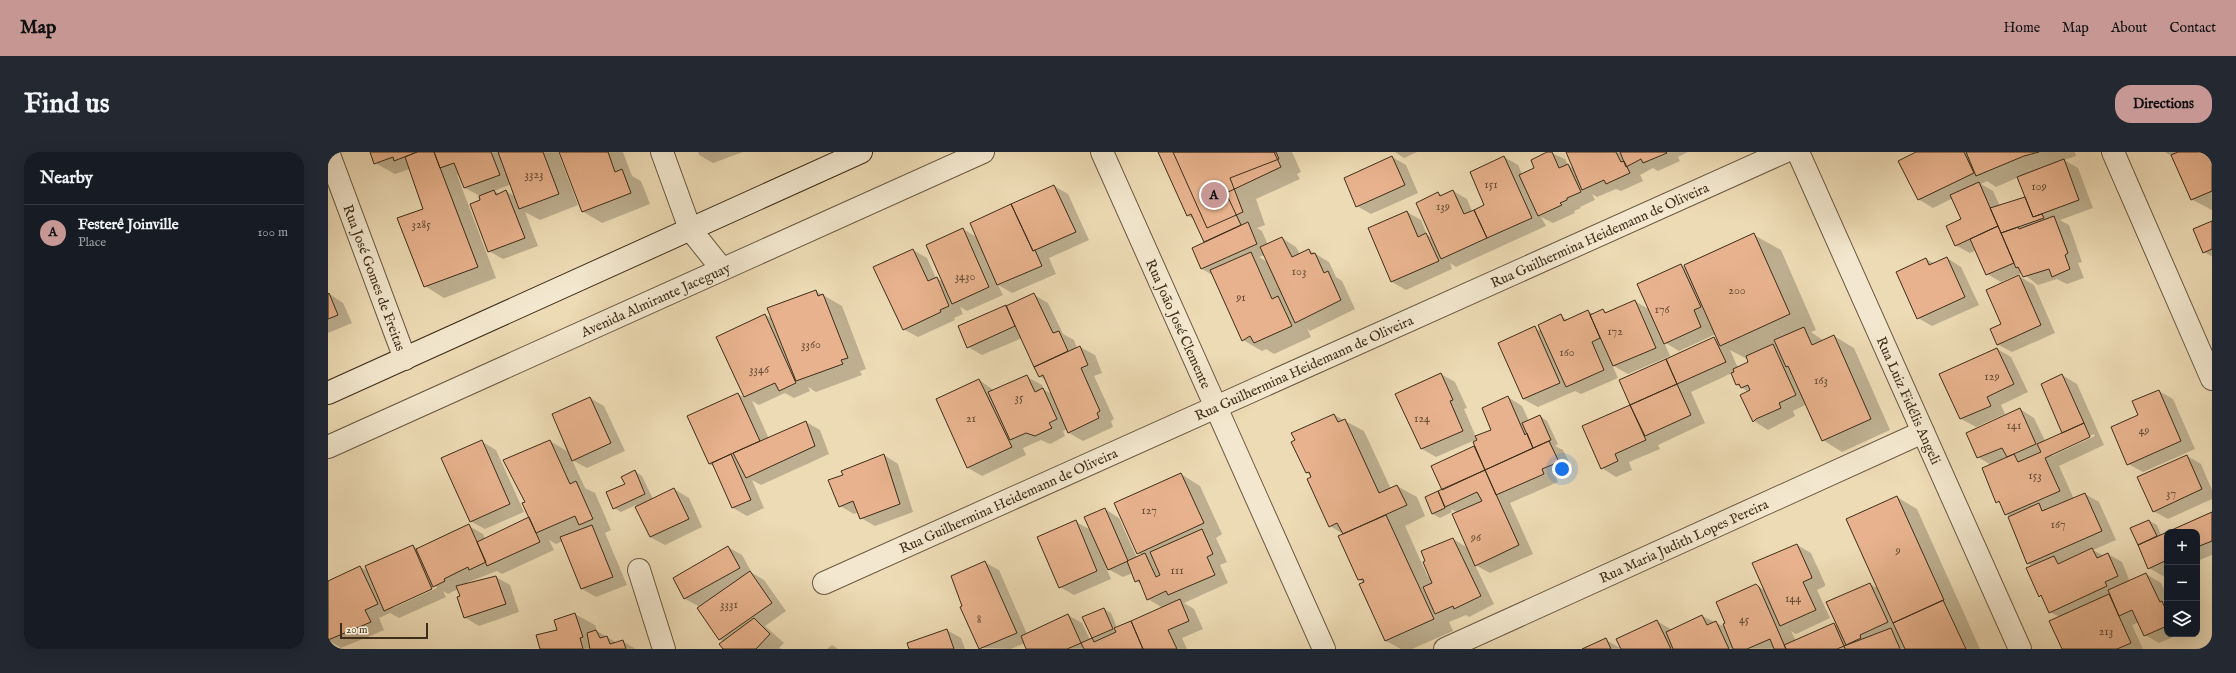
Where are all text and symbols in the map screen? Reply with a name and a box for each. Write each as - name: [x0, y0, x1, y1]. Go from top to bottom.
- text: Map: [20, 16, 56, 40]
- text: Home: [2004, 19, 2040, 37]
- text: Map: [2062, 19, 2089, 37]
- text: About: [2111, 19, 2147, 37]
- text: Contact: [2169, 19, 2216, 37]
- button: Directions: [2115, 85, 2212, 123]
- text: Find us: [24, 87, 110, 122]
- house number: 3323: [524, 167, 544, 182]
- text: Nearby: [40, 168, 93, 189]
- house number: 151: [1484, 177, 1498, 192]
- street label: Rua Guilhermina Heidemann de Oliveira: [1488, 179, 1713, 293]
- house number: 109: [2031, 179, 2047, 194]
- pin: A: [1201, 180, 1227, 210]
- house number: 139: [1436, 199, 1450, 214]
- street label: Rua José Gomes de Freitas: [338, 202, 409, 354]
- text: Festerê Joinville: [78, 215, 179, 234]
- house number: 3285: [411, 217, 431, 232]
- text: A: [49, 224, 57, 241]
- text: 100 m: [258, 224, 288, 241]
- text: Place: [78, 234, 106, 251]
- street label: Rua João José Clemente: [1141, 256, 1215, 392]
- street label: Avenida Almirante Jaceguay: [577, 259, 733, 342]
- house number: 103: [1292, 264, 1306, 279]
- house number: 3430: [955, 269, 975, 284]
- house number: 200: [1728, 283, 1746, 298]
- house number: 91: [1235, 290, 1246, 305]
- house number: 176: [1654, 302, 1671, 317]
- street label: Rua Guilhermina Heidemann de Oliveira: [1192, 311, 1417, 425]
- house number: 172: [1607, 324, 1623, 339]
- street label: Rua Luiz Fidélis Angeli: [1872, 334, 1945, 468]
- house number: 3360: [801, 337, 821, 352]
- house number: 160: [1559, 345, 1575, 360]
- house number: 3346: [749, 362, 770, 377]
- house number: 129: [1984, 369, 2000, 384]
- house number: 163: [1814, 373, 1828, 388]
- house number: 35: [1015, 390, 1024, 405]
- house number: 21: [966, 411, 976, 426]
- house number: 124: [1414, 411, 1430, 426]
- house number: 141: [2007, 418, 2021, 433]
- house number: 49: [2138, 423, 2150, 438]
- street label: Rua Guilhermina Heidemann de Oliveira: [897, 444, 1122, 558]
- your location: [1552, 459, 1572, 479]
- house number: 153: [2028, 468, 2042, 483]
- house number: 37: [2166, 486, 2176, 501]
- street label: Rua Maria Judith Lopes Pereira: [1597, 495, 1772, 588]
- house number: 127: [1141, 503, 1157, 518]
- house number: 167: [2050, 517, 2066, 532]
- map controls: [2164, 529, 2200, 637]
- button: +: [2164, 529, 2200, 565]
- house number: 96: [1470, 530, 1482, 545]
- house number: 9: [1894, 543, 1901, 558]
- house number: 111: [1170, 563, 1184, 578]
- button: −: [2164, 565, 2200, 601]
- house number: 144: [1785, 591, 1801, 606]
- house number: 3331: [720, 597, 738, 612]
- button: layers: [2164, 601, 2200, 637]
- house number: 8: [977, 612, 982, 627]
- house number: 45: [1739, 612, 1750, 627]
- scale bar: [340, 621, 428, 640]
- text: 20 m: [346, 623, 367, 637]
- house number: 213: [2099, 624, 2113, 639]

